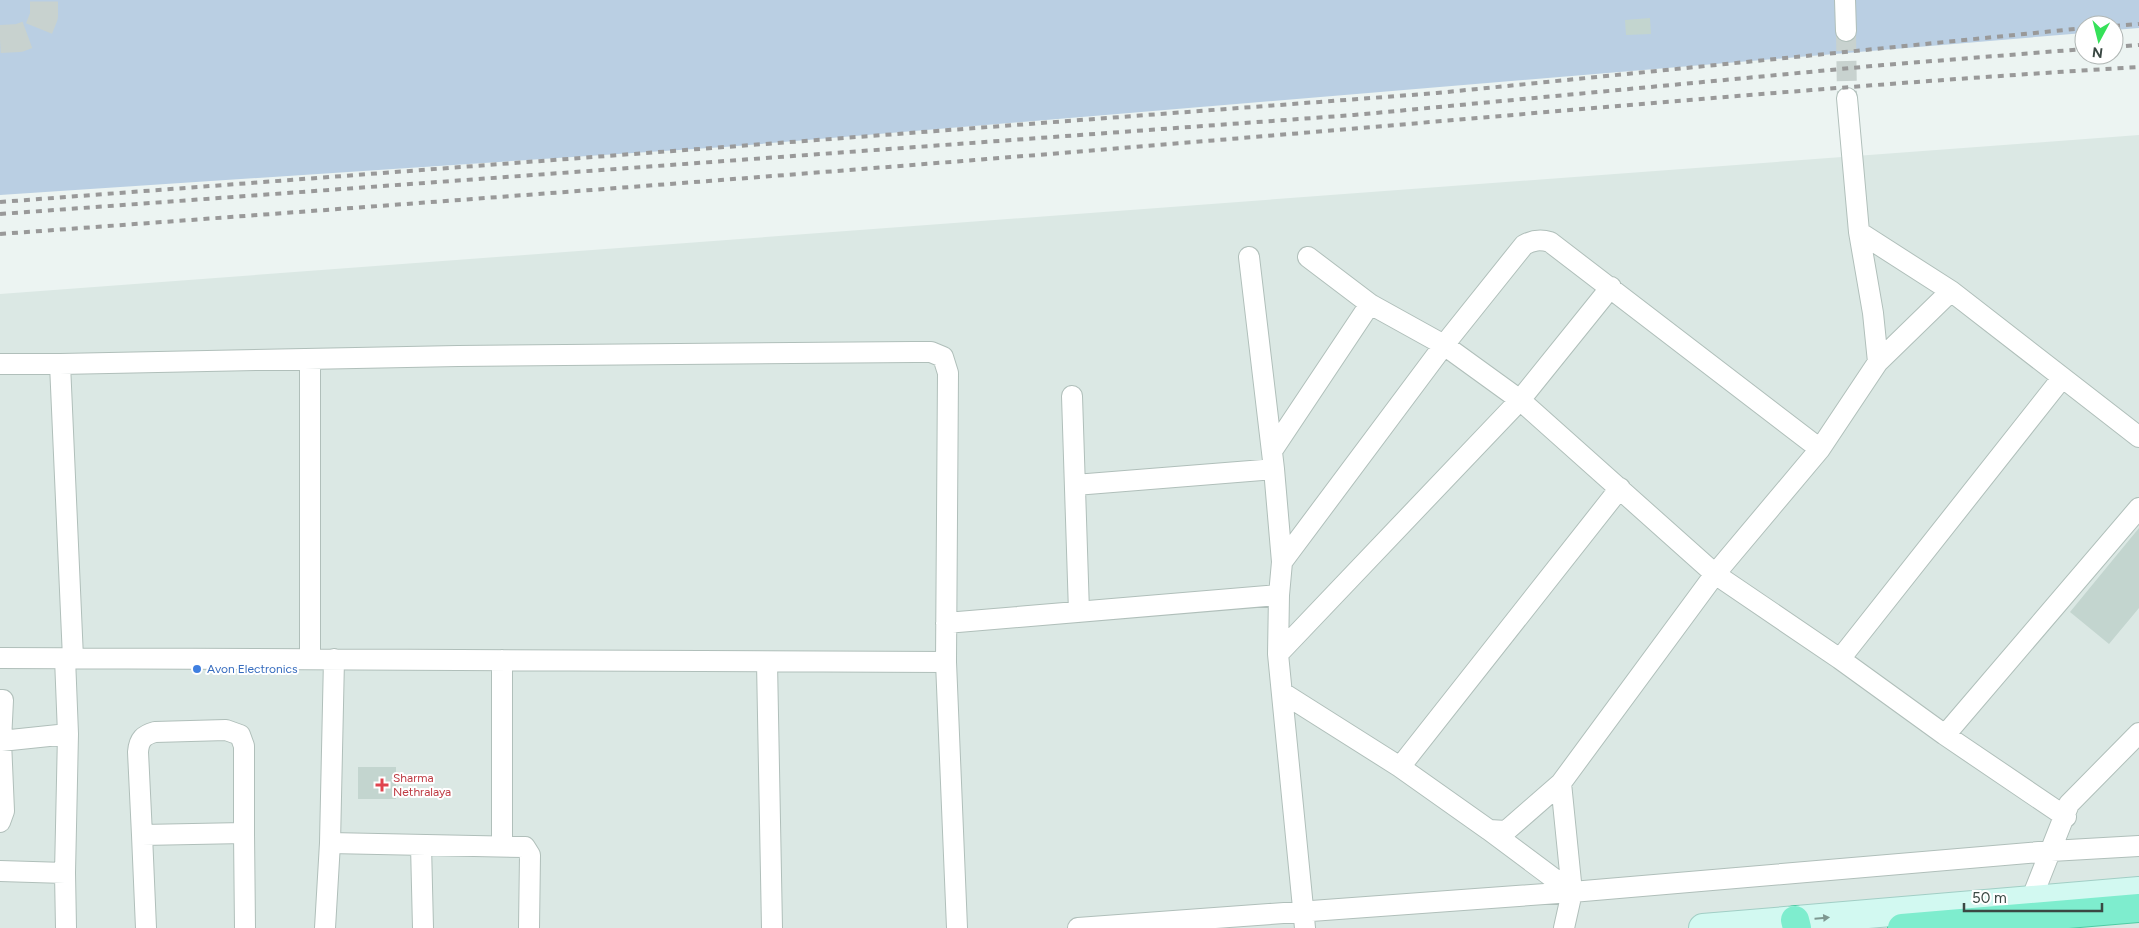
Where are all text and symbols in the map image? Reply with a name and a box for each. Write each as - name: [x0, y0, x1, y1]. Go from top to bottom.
- north arrow: [2074, 15, 2124, 65]
- text: N: [2091, 43, 2104, 62]
- place label: Avon Electronics: [207, 662, 298, 676]
- marker: Avon Electronics: [191, 663, 203, 675]
- place label: Sharma Nethralaya: [393, 771, 451, 799]
- marker: Sharma Nethralaya: [375, 778, 389, 792]
- scale bar: [1964, 880, 2102, 912]
- text: 50 m: [1972, 889, 2007, 907]
- one-way arrow: [1814, 914, 1830, 922]

